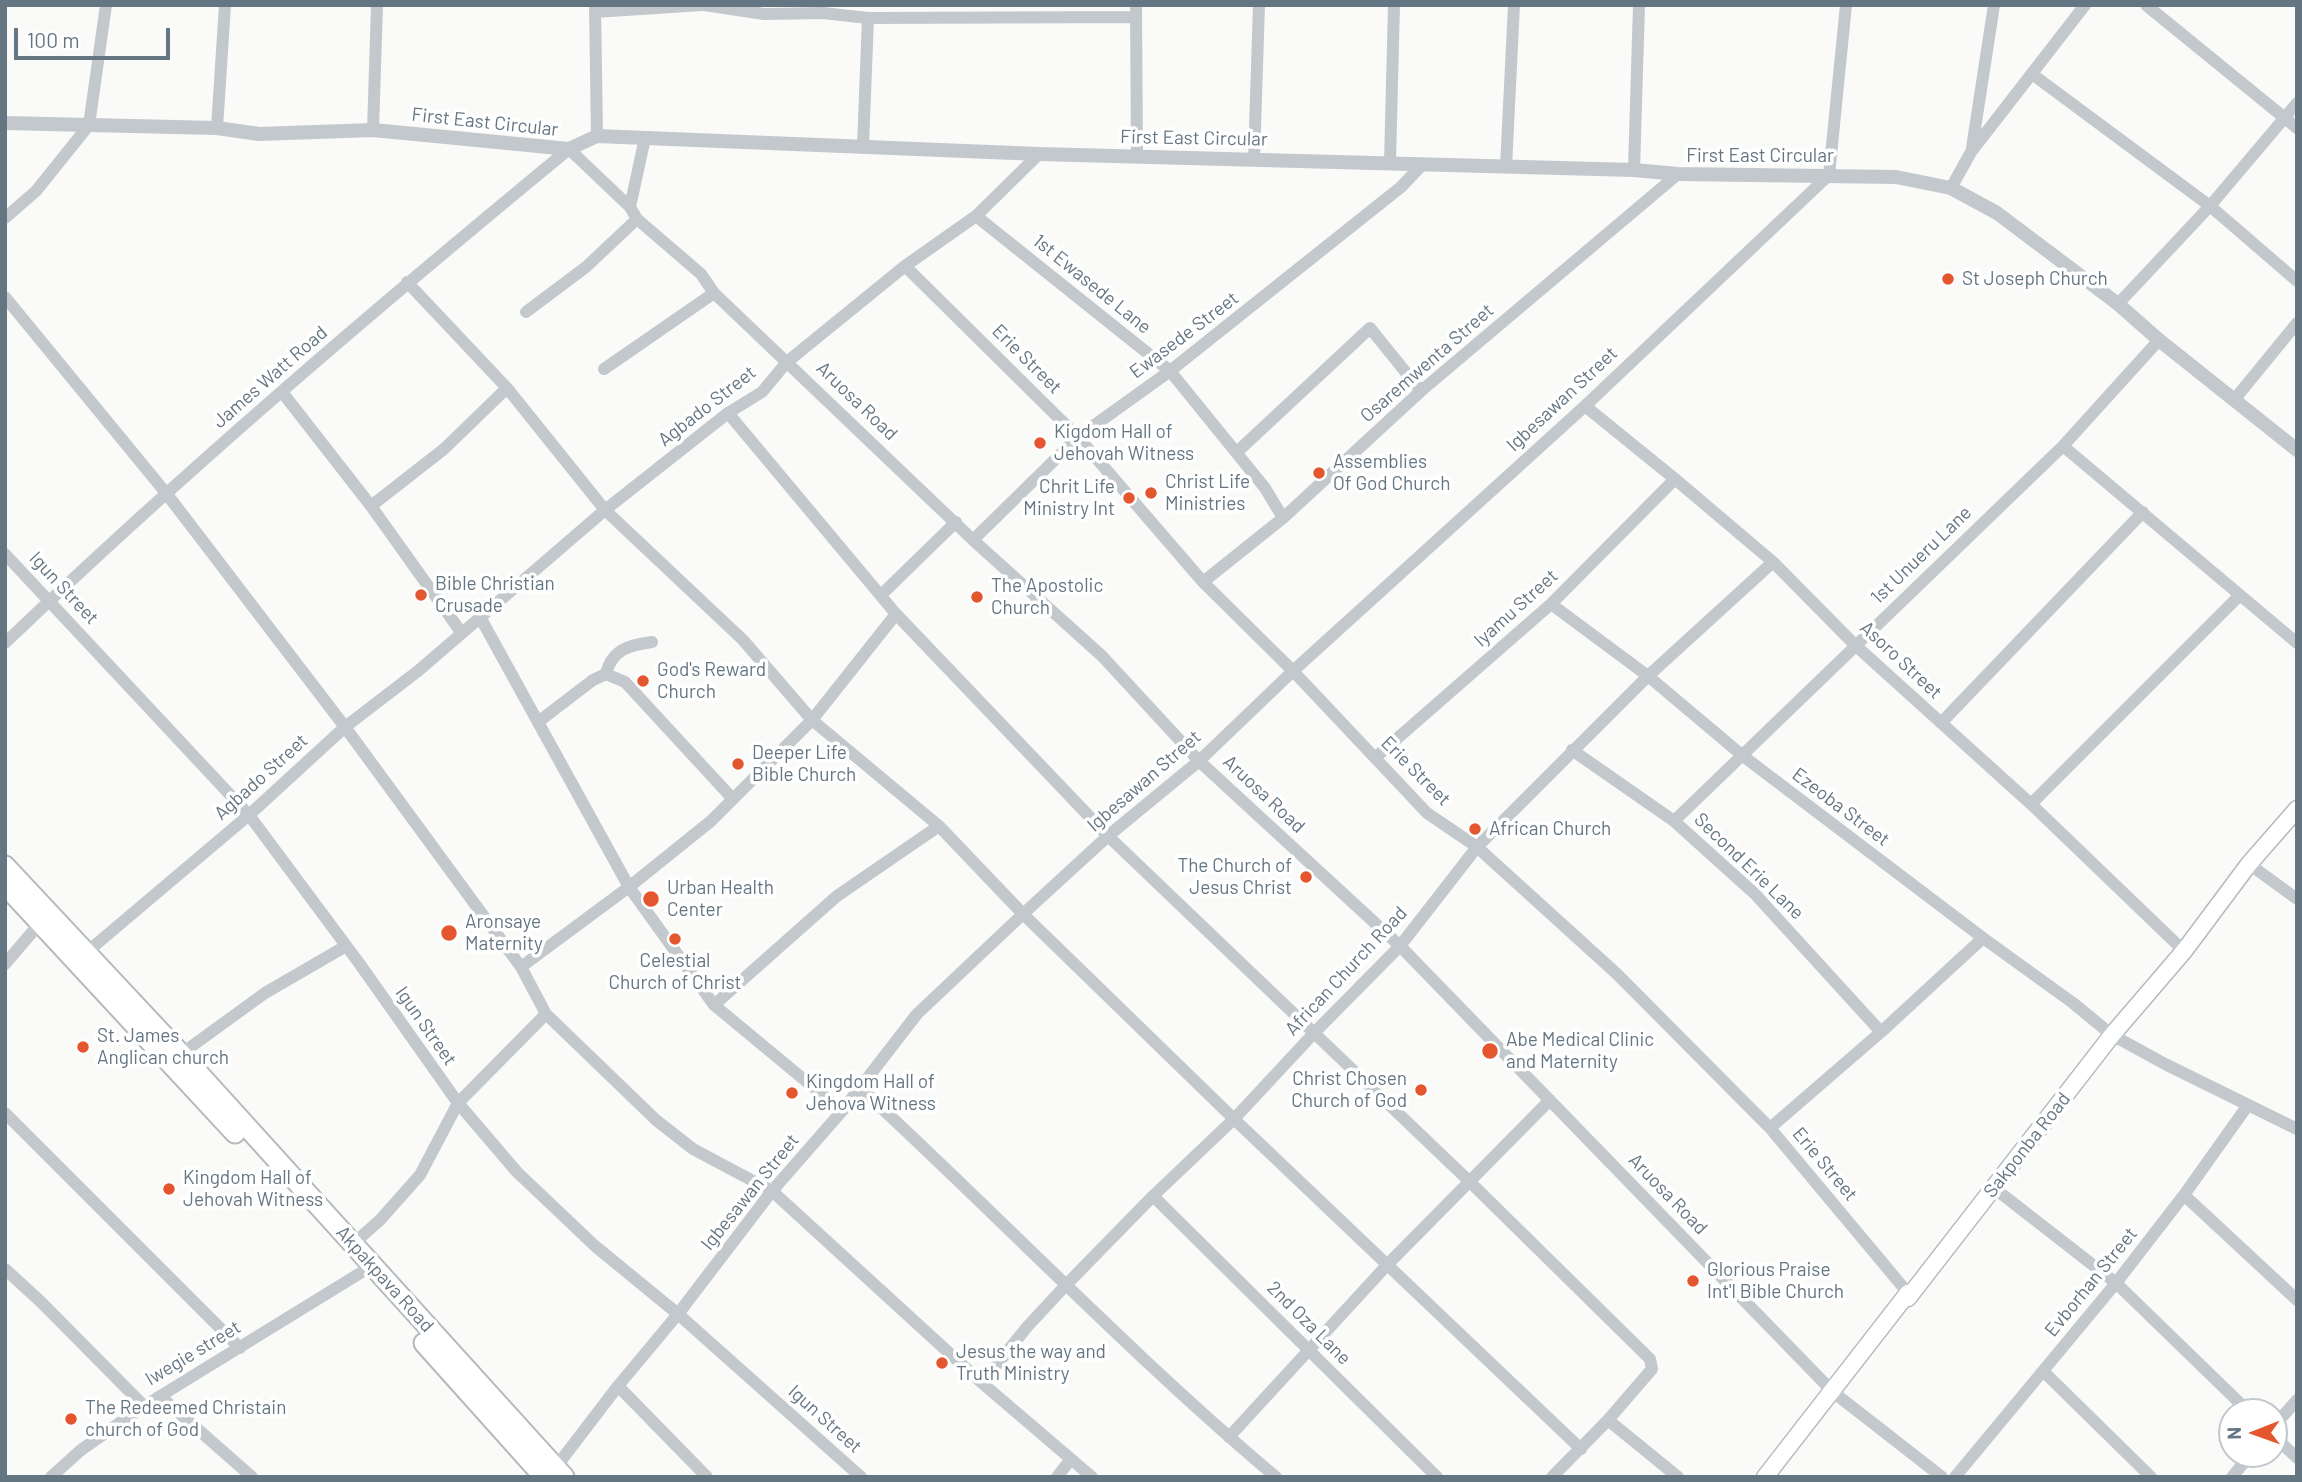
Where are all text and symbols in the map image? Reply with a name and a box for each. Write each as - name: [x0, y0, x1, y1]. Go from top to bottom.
- scale bar: [18, 14, 173, 58]
- text: 100 m: [27, 27, 80, 52]
- street label: First East Circular: [410, 103, 560, 141]
- street label: First East Circular: [1120, 125, 1268, 151]
- street label: First East Circular: [1686, 145, 1834, 167]
- street label: 1st Ewasede Lane: [1028, 229, 1156, 339]
- place label: St Joseph Church: [1962, 268, 2108, 290]
- marker: St Joseph Church: [1940, 271, 1956, 287]
- street label: Ewasede Street: [1125, 287, 1243, 383]
- street label: Osaremwenta Street: [1356, 299, 1498, 427]
- street label: Erie Street: [987, 319, 1067, 399]
- street label: James Watt Road: [208, 321, 332, 433]
- street label: Igbesawan Street: [1502, 342, 1622, 456]
- street label: Aruosa Road: [812, 357, 902, 445]
- street label: Agbado Street: [654, 361, 760, 451]
- place label: Kigdom Hall of Jehovah Witness: [1054, 421, 1194, 465]
- marker: Kigdom Hall of Jehovah Witness: [1032, 435, 1048, 451]
- place label: Assemblies Of God Church: [1333, 451, 1450, 495]
- marker: Assemblies Of God Church: [1311, 465, 1327, 481]
- place label: Christ Life Ministries: [1165, 471, 1250, 515]
- place label: Chrit Life Ministry Int: [1023, 476, 1115, 520]
- marker: Christ Life Ministries: [1143, 485, 1159, 501]
- marker: Chrit Life Ministry Int: [1121, 490, 1137, 506]
- street label: 1st Unueru Lane: [1866, 501, 1976, 609]
- street label: Igun Street: [25, 547, 103, 629]
- street label: Iyamu Street: [1469, 564, 1563, 652]
- place label: Bible Christian Crusade: [435, 573, 555, 617]
- place label: The Apostolic Church: [991, 575, 1103, 619]
- marker: Bible Christian Crusade: [413, 587, 429, 603]
- marker: The Apostolic Church: [969, 589, 985, 605]
- street label: Asoro Street: [1855, 616, 1947, 704]
- place label: God's Reward Church: [657, 659, 766, 703]
- marker: God's Reward Church: [635, 673, 651, 689]
- street label: Igbesawan Street: [1083, 725, 1205, 837]
- street label: Agbado Street: [210, 729, 312, 825]
- street label: Erie Street: [1376, 731, 1456, 811]
- place label: Deeper Life Bible Church: [752, 742, 856, 786]
- street label: Aruosa Road: [1218, 750, 1310, 838]
- marker: Deeper Life Bible Church: [730, 756, 746, 772]
- street label: Ezeoba Street: [1788, 763, 1894, 851]
- street label: Second Erie Lane: [1689, 808, 1809, 924]
- place label: African Church: [1489, 818, 1611, 840]
- marker: African Church: [1467, 821, 1483, 837]
- place label: The Church of Jesus Christ: [1177, 855, 1292, 899]
- marker: The Church of Jesus Christ: [1298, 869, 1314, 885]
- place label: Urban Health Center: [667, 877, 774, 921]
- marker: Urban Health Center: [641, 889, 661, 909]
- street label: African Church Road: [1280, 902, 1412, 1040]
- place label: Aronsaye Maternity: [465, 911, 543, 955]
- marker: Aronsaye Maternity: [439, 923, 459, 943]
- marker: Celestial Church of Christ: [667, 931, 683, 947]
- place label: Celestial Church of Christ: [608, 950, 742, 994]
- street label: Igun Street: [391, 982, 461, 1070]
- place label: St. James Anglican church: [97, 1025, 229, 1069]
- place label: Abe Medical Clinic and Maternity: [1506, 1029, 1654, 1073]
- marker: St. James Anglican church: [75, 1039, 91, 1055]
- marker: Abe Medical Clinic and Maternity: [1480, 1041, 1500, 1061]
- place label: Christ Chosen Church of God: [1291, 1068, 1407, 1112]
- place label: Kingdom Hall of Jehova Witness: [806, 1071, 936, 1115]
- marker: Christ Chosen Church of God: [1413, 1082, 1429, 1098]
- marker: Kingdom Hall of Jehova Witness: [784, 1085, 800, 1101]
- street label: Sakponba Road: [1979, 1088, 2075, 1202]
- street label: Erie Street: [1788, 1123, 1862, 1205]
- street label: Igbesawan Street: [696, 1129, 804, 1255]
- street label: Aruosa Road: [1624, 1149, 1712, 1239]
- place label: Kingdom Hall of Jehovah Witness: [183, 1167, 323, 1211]
- marker: Kingdom Hall of Jehovah Witness: [161, 1181, 177, 1197]
- street label: Akpakpava Road: [331, 1221, 439, 1337]
- street label: Evborhan Street: [2040, 1223, 2142, 1341]
- place label: Glorious Praise Int'l Bible Church: [1707, 1259, 1844, 1303]
- marker: Glorious Praise Int'l Bible Church: [1685, 1273, 1701, 1289]
- street label: 2nd Oza Lane: [1262, 1276, 1356, 1370]
- street label: Iwegie street: [141, 1316, 245, 1390]
- place label: Jesus the way and Truth Ministry: [956, 1341, 1106, 1385]
- marker: Jesus the way and Truth Ministry: [934, 1355, 950, 1371]
- street label: Igun Street: [783, 1380, 867, 1458]
- place label: The Redeemed Christain church of God: [85, 1397, 286, 1441]
- north arrow: [2218, 1398, 2288, 1468]
- marker: The Redeemed Christain church of God: [63, 1411, 79, 1427]
- text: N: [2222, 1427, 2245, 1440]

